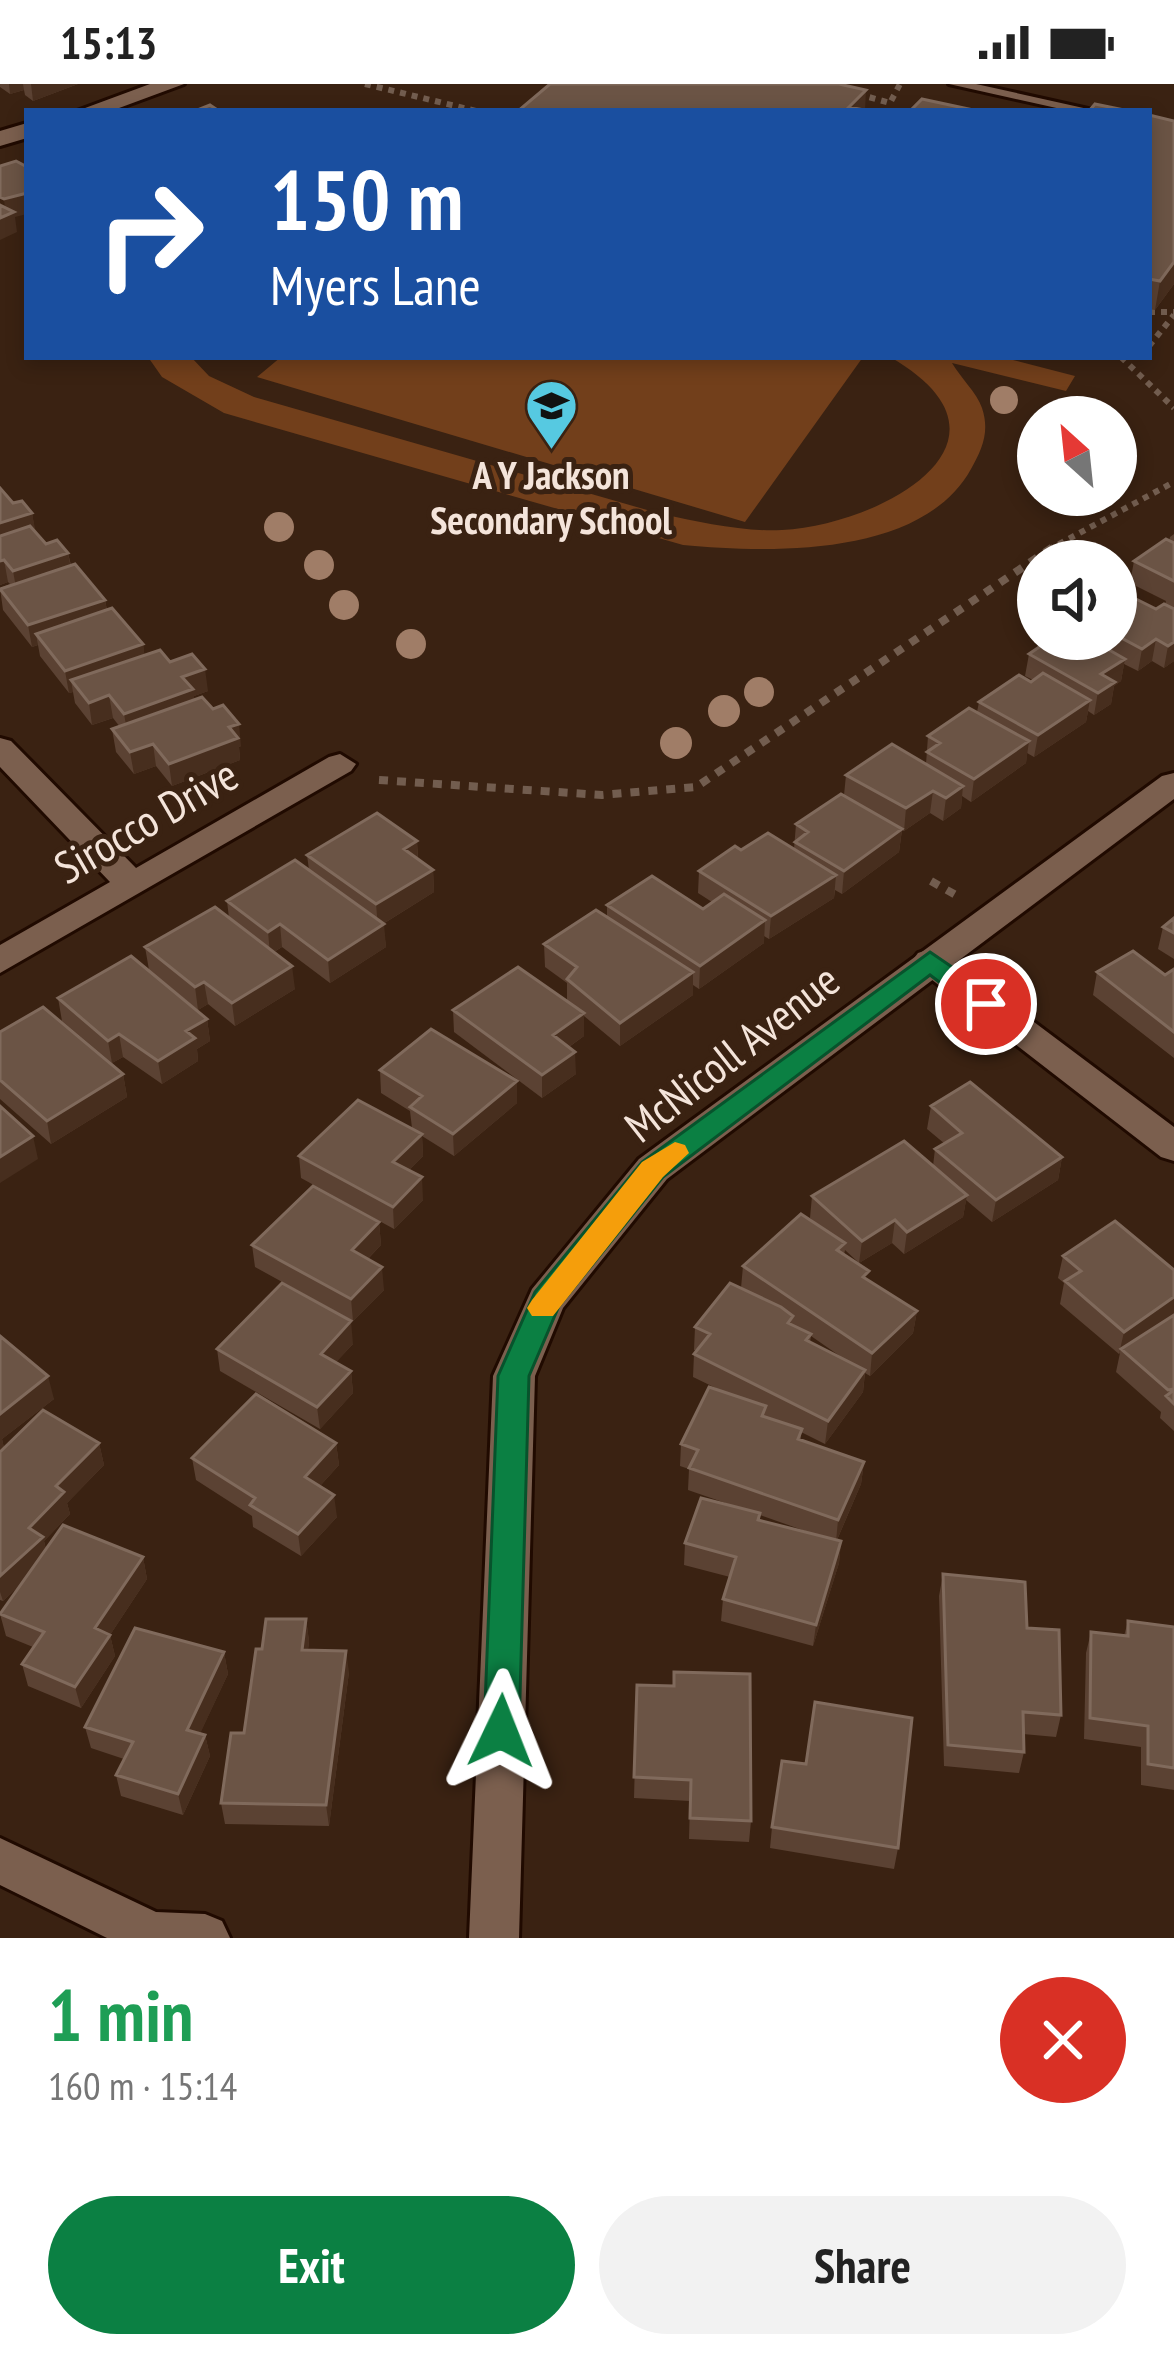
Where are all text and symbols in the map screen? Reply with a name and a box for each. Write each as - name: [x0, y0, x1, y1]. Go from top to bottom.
- text: 15:13: [60, 13, 157, 71]
- text: 150 m: [270, 144, 463, 253]
- icon: right: [72, 156, 228, 312]
- text: Myers Lane: [270, 250, 481, 320]
- school or university icon: A Y Jackson Secondary School: [523, 377, 579, 451]
- north arrow: [1017, 396, 1137, 516]
- map controls: [1017, 396, 1137, 660]
- place label: A Y Jackson Secondary School: [430, 449, 672, 545]
- button: sound: [1017, 540, 1137, 660]
- street label: Sirocco Drive: [44, 745, 247, 896]
- street label: McNicoll Avenue: [612, 950, 850, 1154]
- pin: [935, 953, 1037, 1055]
- icon: arrive: [953, 971, 1019, 1037]
- position arrow: [438, 1668, 564, 1794]
- text: 1 min: [48, 1968, 193, 2061]
- button: close: [1000, 1977, 1126, 2103]
- text: 160 m · 15:14: [48, 2060, 237, 2111]
- button: Exit: [48, 2196, 575, 2334]
- button: Share: [599, 2196, 1126, 2334]

